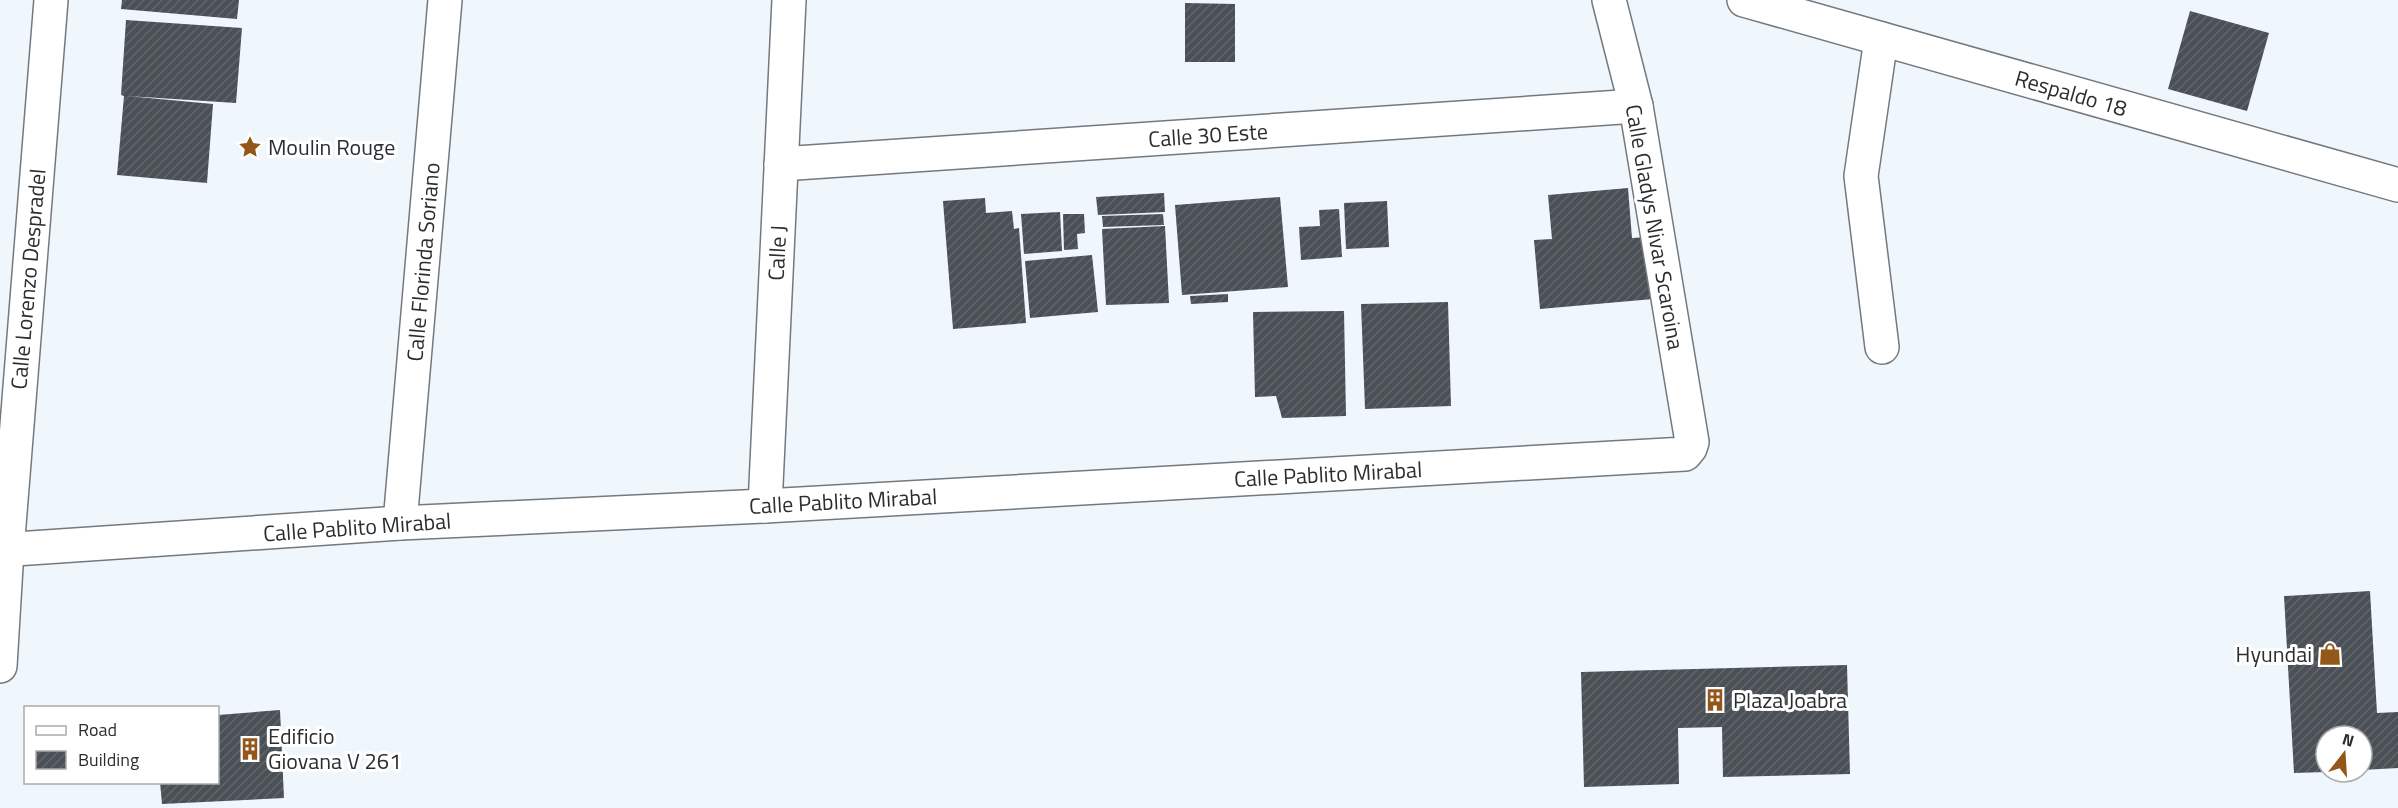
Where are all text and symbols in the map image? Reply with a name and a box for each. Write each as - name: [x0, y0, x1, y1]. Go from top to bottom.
- street label: Respaldo 18: [2011, 61, 2131, 125]
- street label: Calle Gladys Nivar Scaroina: [1617, 102, 1693, 352]
- street label: Calle 30 Este: [1147, 114, 1269, 156]
- place label: Moulin Rouge: [268, 130, 395, 164]
- place icon: Moulin Rouge: [237, 134, 263, 160]
- street label: Calle Florinda Soriano: [397, 161, 449, 363]
- street label: Calle Lorenzo Despradel: [1, 167, 55, 391]
- street label: Calle J: [759, 224, 795, 282]
- street label: Calle Pablito Mirabal: [1233, 452, 1423, 496]
- street label: Calle Pablito Mirabal: [748, 479, 938, 523]
- street label: Calle Pablito Mirabal: [262, 503, 452, 551]
- place label: Hyundai: [2236, 637, 2312, 671]
- shop icon: Hyundai: [2317, 641, 2343, 667]
- place label: Plaza Joabra: [1733, 683, 1847, 717]
- building icon: Plaza Joabra: [1702, 687, 1728, 713]
- legend: [24, 706, 219, 784]
- text: Road: [78, 716, 117, 743]
- place label: Edificio Giovana V 261: [268, 719, 402, 778]
- north arrow: [2314, 724, 2374, 784]
- text: N: [2340, 727, 2357, 753]
- building icon: Edificio Giovana V 261: [237, 736, 263, 762]
- text: Building: [78, 746, 139, 773]

